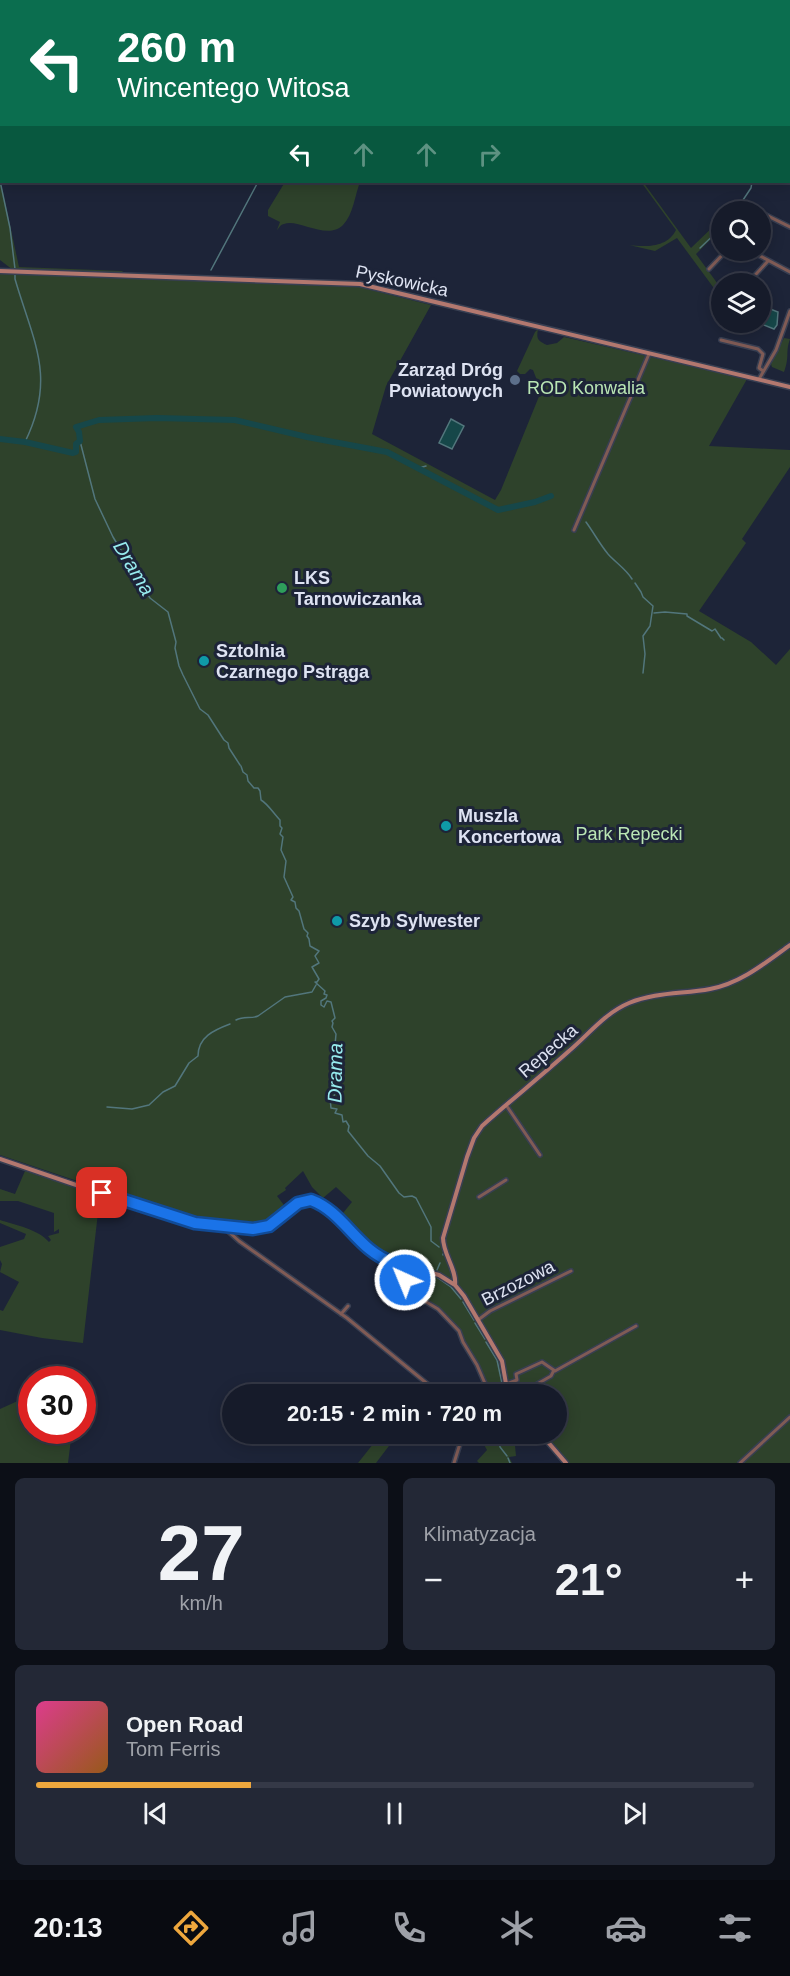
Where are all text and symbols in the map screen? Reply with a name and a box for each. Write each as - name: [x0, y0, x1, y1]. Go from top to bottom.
- icon: left: [18, 24, 96, 102]
- text: 260 m: [117, 24, 236, 71]
- text: Wincentego Witosa: [117, 73, 350, 103]
- icon: left: [284, 138, 317, 171]
- icon: ahead: [347, 138, 380, 171]
- icon: ahead: [410, 138, 443, 171]
- icon: right: [473, 138, 506, 171]
- map controls: [711, 201, 771, 333]
- button: search: [711, 201, 771, 261]
- street label: Pyskowicka: [354, 261, 451, 301]
- button: layers: [711, 273, 771, 333]
- place label: Zarząd Dróg Powiatowych: [389, 360, 503, 401]
- marker: Zarząd Dróg Powiatowych: [508, 373, 522, 387]
- park label: ROD Konwalia: [527, 378, 646, 398]
- water label: Drama: [109, 537, 159, 599]
- place label: LKS Tarnowiczanka: [294, 568, 423, 609]
- marker: LKS Tarnowiczanka: [275, 581, 289, 595]
- place label: Sztolnia Czarnego Pstrąga: [216, 641, 370, 682]
- marker: Sztolnia Czarnego Pstrąga: [197, 654, 211, 668]
- place label: Muszla Koncertowa: [458, 806, 562, 847]
- marker: Muszla Koncertowa: [439, 819, 453, 833]
- park label: Park Repecki: [575, 824, 683, 844]
- place label: Szyb Sylwester: [349, 911, 480, 931]
- marker: Szyb Sylwester: [330, 914, 344, 928]
- street label: Repecka: [515, 1020, 582, 1082]
- water label: Drama: [323, 1043, 347, 1103]
- pin: [76, 1167, 127, 1218]
- icon: arrive: [85, 1176, 118, 1209]
- position arrow: [373, 1248, 437, 1312]
- street label: Brzozowa: [478, 1256, 559, 1310]
- speed limit sign: 30: [18, 1366, 96, 1444]
- text: 20:15 · 2 min · 720 m: [287, 1401, 502, 1426]
- text: 27: [158, 1509, 245, 1597]
- text: Klimatyzacja: [424, 1523, 536, 1545]
- text: 21°: [555, 1554, 623, 1605]
- text: −: [424, 1561, 443, 1598]
- text: +: [735, 1561, 754, 1598]
- text: km/h: [180, 1592, 223, 1614]
- text: Open Road: [126, 1712, 243, 1737]
- text: Tom Ferris: [126, 1738, 220, 1760]
- icon: previous: [139, 1797, 172, 1830]
- icon: pause: [378, 1797, 411, 1830]
- icon: next: [618, 1797, 651, 1830]
- icon: directions: [170, 1907, 212, 1949]
- icon: music: [279, 1907, 321, 1949]
- icon: phone: [388, 1907, 430, 1949]
- icon: climate: [496, 1907, 538, 1949]
- icon: car: [605, 1907, 647, 1949]
- icon: filters: [714, 1907, 756, 1949]
- text: 20:13: [33, 1913, 103, 1943]

